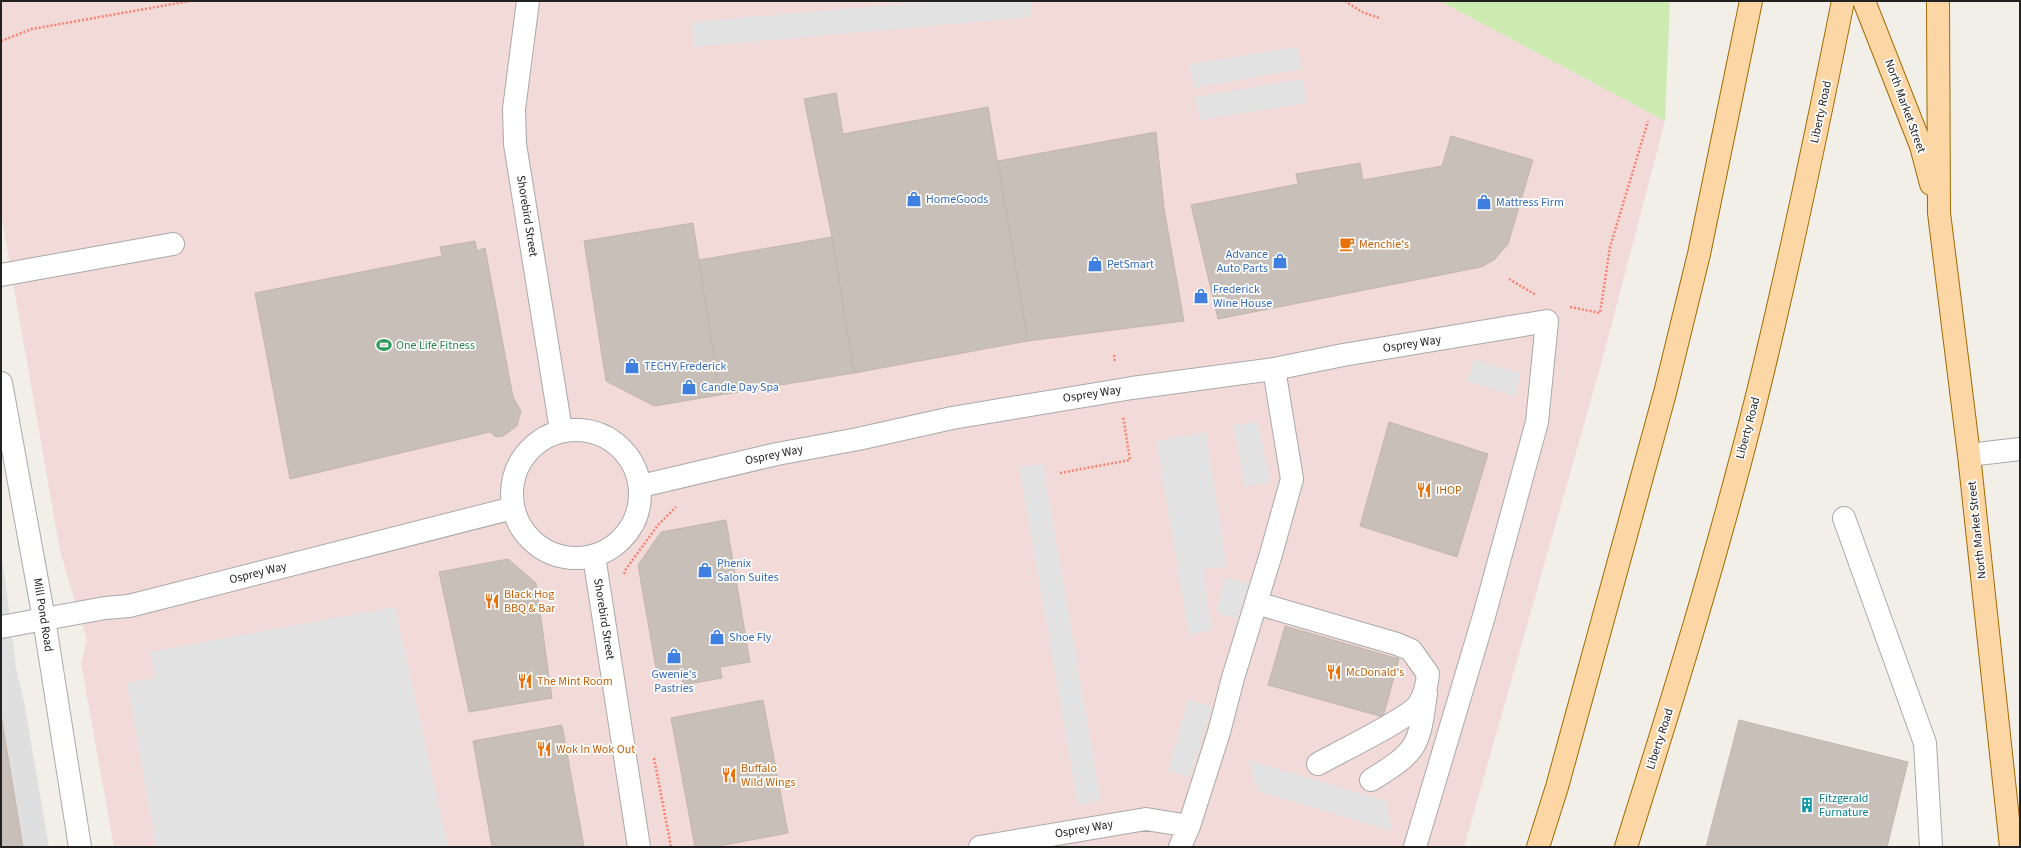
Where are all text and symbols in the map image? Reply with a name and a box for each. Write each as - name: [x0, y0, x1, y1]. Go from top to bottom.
- street label: North Market Street: [1880, 57, 1930, 155]
- street label: Liberty Road: [1806, 79, 1836, 145]
- street label: Shorebird Street: [512, 174, 542, 258]
- shop icon: HomeGoods: [905, 190, 923, 208]
- place label: HomeGoods: [926, 191, 988, 208]
- shop icon: Mattress Firm: [1475, 193, 1493, 211]
- place label: Mattress Firm: [1496, 194, 1564, 211]
- cafe icon: Menchie's: [1338, 235, 1356, 253]
- place label: Menchie's: [1359, 236, 1409, 253]
- place label: Advance Auto Parts: [1217, 246, 1268, 277]
- shop icon: Advance Auto Parts: [1271, 252, 1289, 270]
- shop icon: PetSmart: [1086, 255, 1104, 273]
- place label: PetSmart: [1107, 256, 1154, 273]
- place label: Frederick Wine House: [1213, 281, 1272, 312]
- shop icon: Frederick Wine House: [1192, 287, 1210, 305]
- street label: Osprey Way: [1382, 331, 1443, 357]
- sports icon: One Life Fitness: [375, 336, 393, 354]
- place label: One Life Fitness: [396, 337, 475, 354]
- shop icon: TECHY Frederick: [623, 357, 641, 375]
- place label: TECHY Frederick: [644, 358, 726, 375]
- shop icon: Candle Day Spa: [680, 378, 698, 396]
- place label: Candle Day Spa: [701, 379, 779, 396]
- street label: Osprey Way: [1062, 381, 1123, 407]
- street label: Liberty Road: [1732, 395, 1764, 461]
- street label: Osprey Way: [744, 441, 805, 469]
- street label: North Market Street: [1963, 480, 1991, 580]
- restaurant icon: IHOP: [1415, 481, 1433, 499]
- place label: IHOP: [1436, 482, 1462, 499]
- place label: Phenix Salon Suites: [717, 555, 779, 586]
- street label: Osprey Way: [228, 558, 289, 588]
- shop icon: Phenix Salon Suites: [696, 561, 714, 579]
- street label: Mill Pond Road: [29, 577, 57, 653]
- street label: Shorebird Street: [589, 577, 619, 661]
- place label: Black Hog BBQ & Bar: [504, 586, 556, 617]
- restaurant icon: Black Hog BBQ & Bar: [483, 592, 501, 610]
- shop icon: Shoe Fly: [708, 628, 726, 646]
- place label: Shoe Fly: [729, 629, 772, 646]
- shop icon: Gwenie's Pastries: [665, 647, 683, 665]
- restaurant icon: McDonald's: [1325, 663, 1343, 681]
- place label: McDonald's: [1346, 664, 1404, 681]
- place label: Gwenie's Pastries: [651, 666, 697, 697]
- restaurant icon: The Mint Room: [516, 672, 534, 690]
- place label: The Mint Room: [537, 673, 613, 690]
- street label: Liberty Road: [1642, 706, 1678, 772]
- restaurant icon: Wok In Wok Out: [535, 740, 553, 758]
- place label: Wok In Wok Out: [556, 741, 635, 758]
- place label: Buffalo Wild Wings: [741, 760, 796, 791]
- restaurant icon: Buffalo Wild Wings: [720, 766, 738, 784]
- place label: Fitzgerald Furnature: [1819, 790, 1869, 821]
- building icon: Fitzgerald Furnature: [1798, 796, 1816, 814]
- street label: Osprey Way: [1054, 815, 1115, 842]

